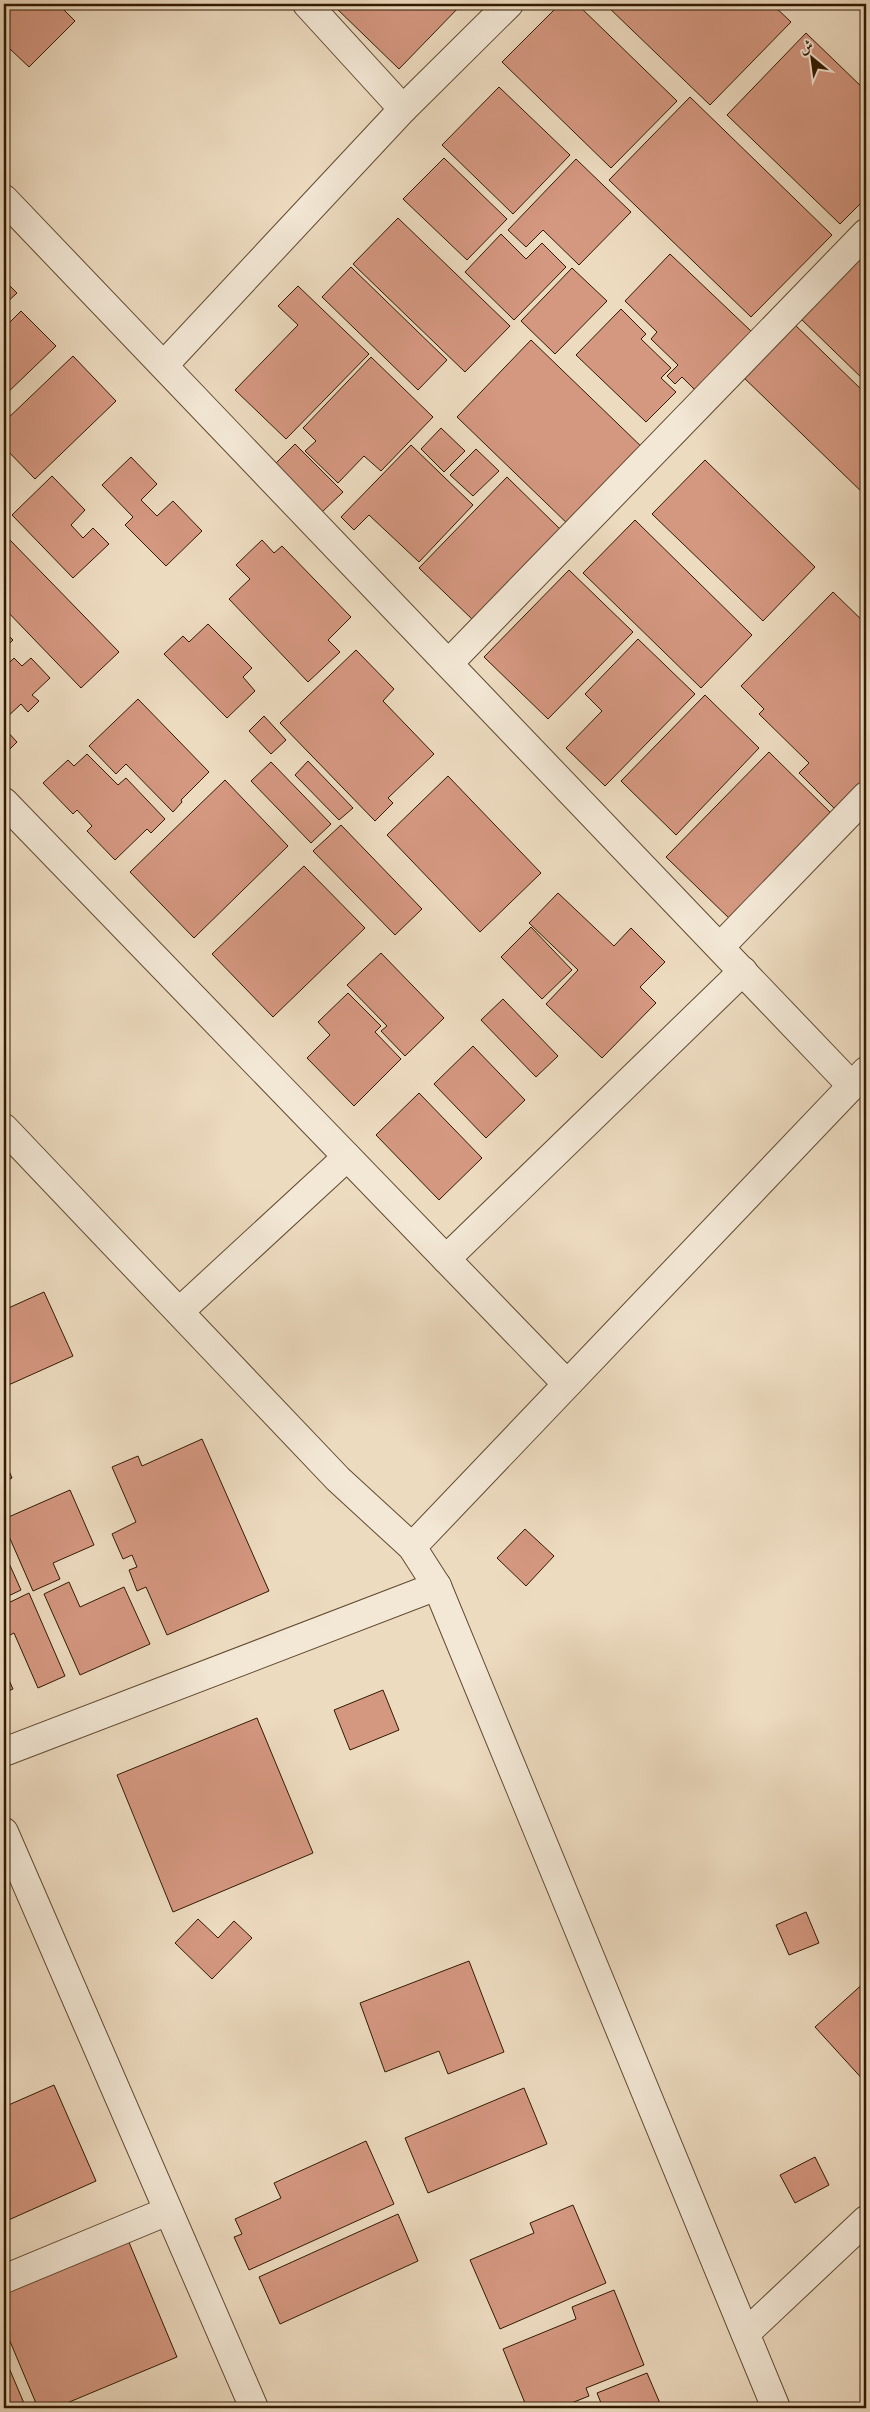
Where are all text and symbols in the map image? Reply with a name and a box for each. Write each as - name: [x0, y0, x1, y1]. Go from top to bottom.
- north arrow: [788, 32, 838, 82]
- text: ش: [796, 36, 816, 58]

